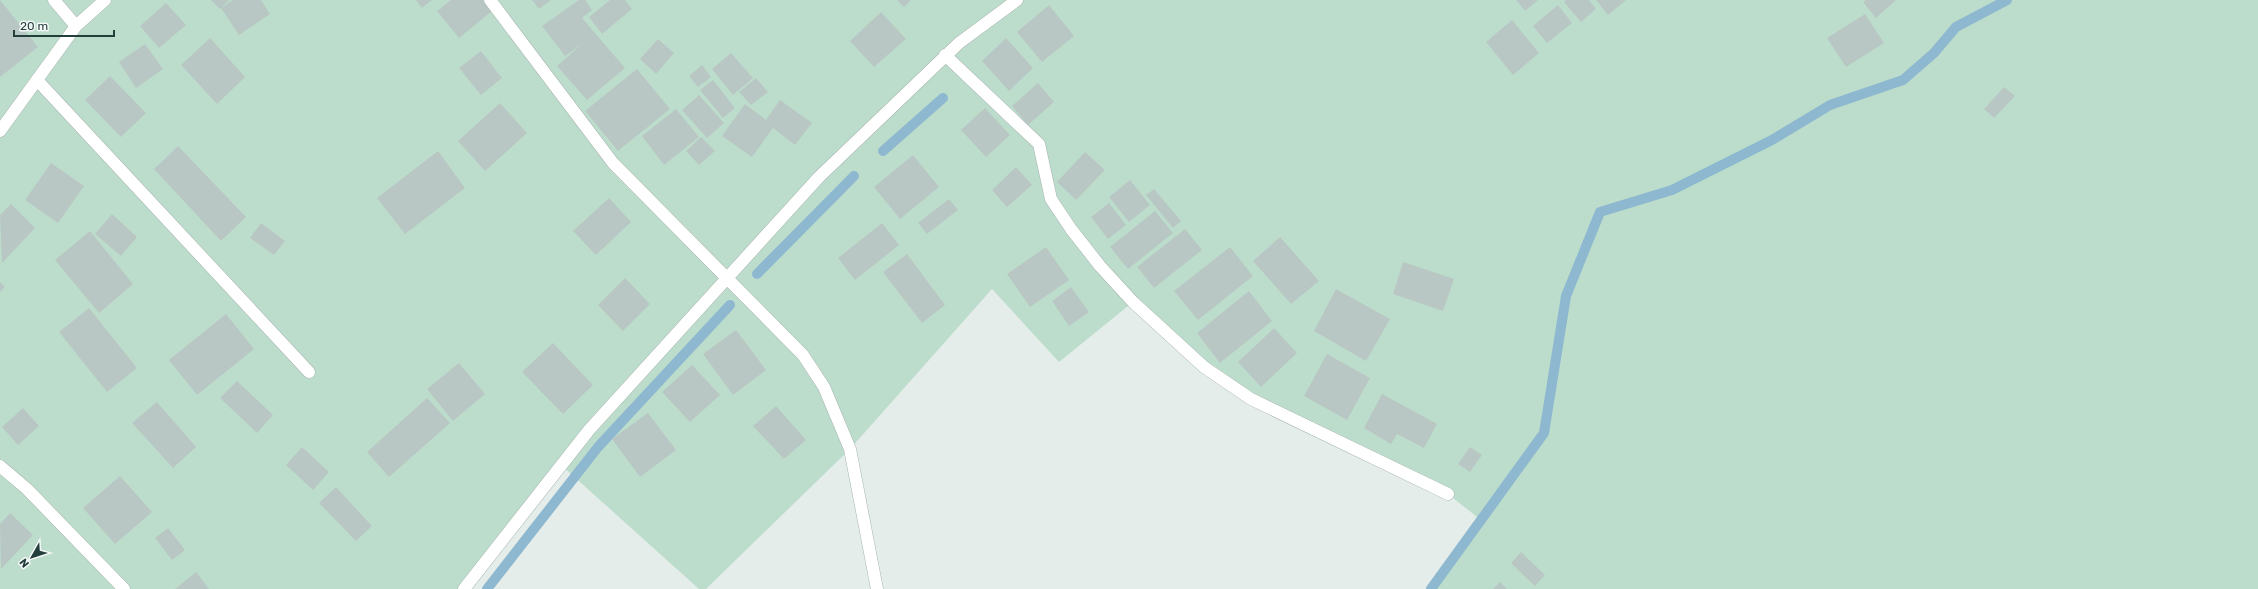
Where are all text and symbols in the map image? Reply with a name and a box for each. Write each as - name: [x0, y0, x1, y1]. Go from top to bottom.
- scale bar: [14, 12, 114, 38]
- text: 20 m: [20, 19, 48, 33]
- north arrow: [12, 537, 52, 577]
- text: N: [17, 556, 32, 570]

